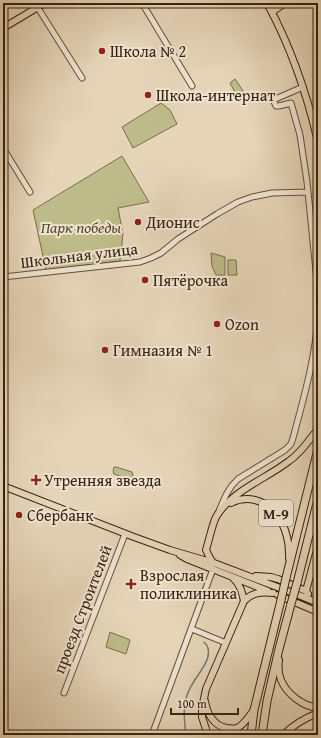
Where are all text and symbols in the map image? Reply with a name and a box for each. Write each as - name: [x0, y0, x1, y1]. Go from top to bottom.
- place label: Школа № 2: [110, 39, 186, 63]
- marker: Школа № 2: [97, 46, 107, 56]
- place label: Школа-интернат: [156, 83, 275, 107]
- marker: Школа-интернат: [143, 90, 153, 100]
- place label: Дионис: [145, 210, 200, 234]
- park label: Парк победы: [41, 215, 121, 239]
- marker: Дионис: [133, 217, 143, 227]
- street label: Школьная улица: [19, 236, 139, 274]
- place label: Пятёрочка: [153, 268, 228, 292]
- marker: Пятёрочка: [140, 275, 150, 285]
- place label: Ozon: [225, 312, 259, 336]
- marker: Ozon: [212, 319, 222, 329]
- place label: Гимназия № 1: [113, 338, 213, 362]
- marker: Гимназия № 1: [100, 345, 110, 355]
- place label: Утренняя звезда: [44, 468, 162, 492]
- marker: Утренняя звезда: [31, 475, 41, 485]
- road number: М-9: [259, 500, 293, 526]
- place label: Сбербанк: [27, 503, 94, 527]
- marker: Сбербанк: [14, 510, 24, 520]
- street label: проезд Строителей: [46, 541, 118, 677]
- place label: Взрослая поликлиника: [140, 563, 237, 605]
- marker: Взрослая поликлиника: [125, 578, 137, 590]
- scale bar: [171, 690, 238, 716]
- text: 100 m: [177, 695, 207, 712]

